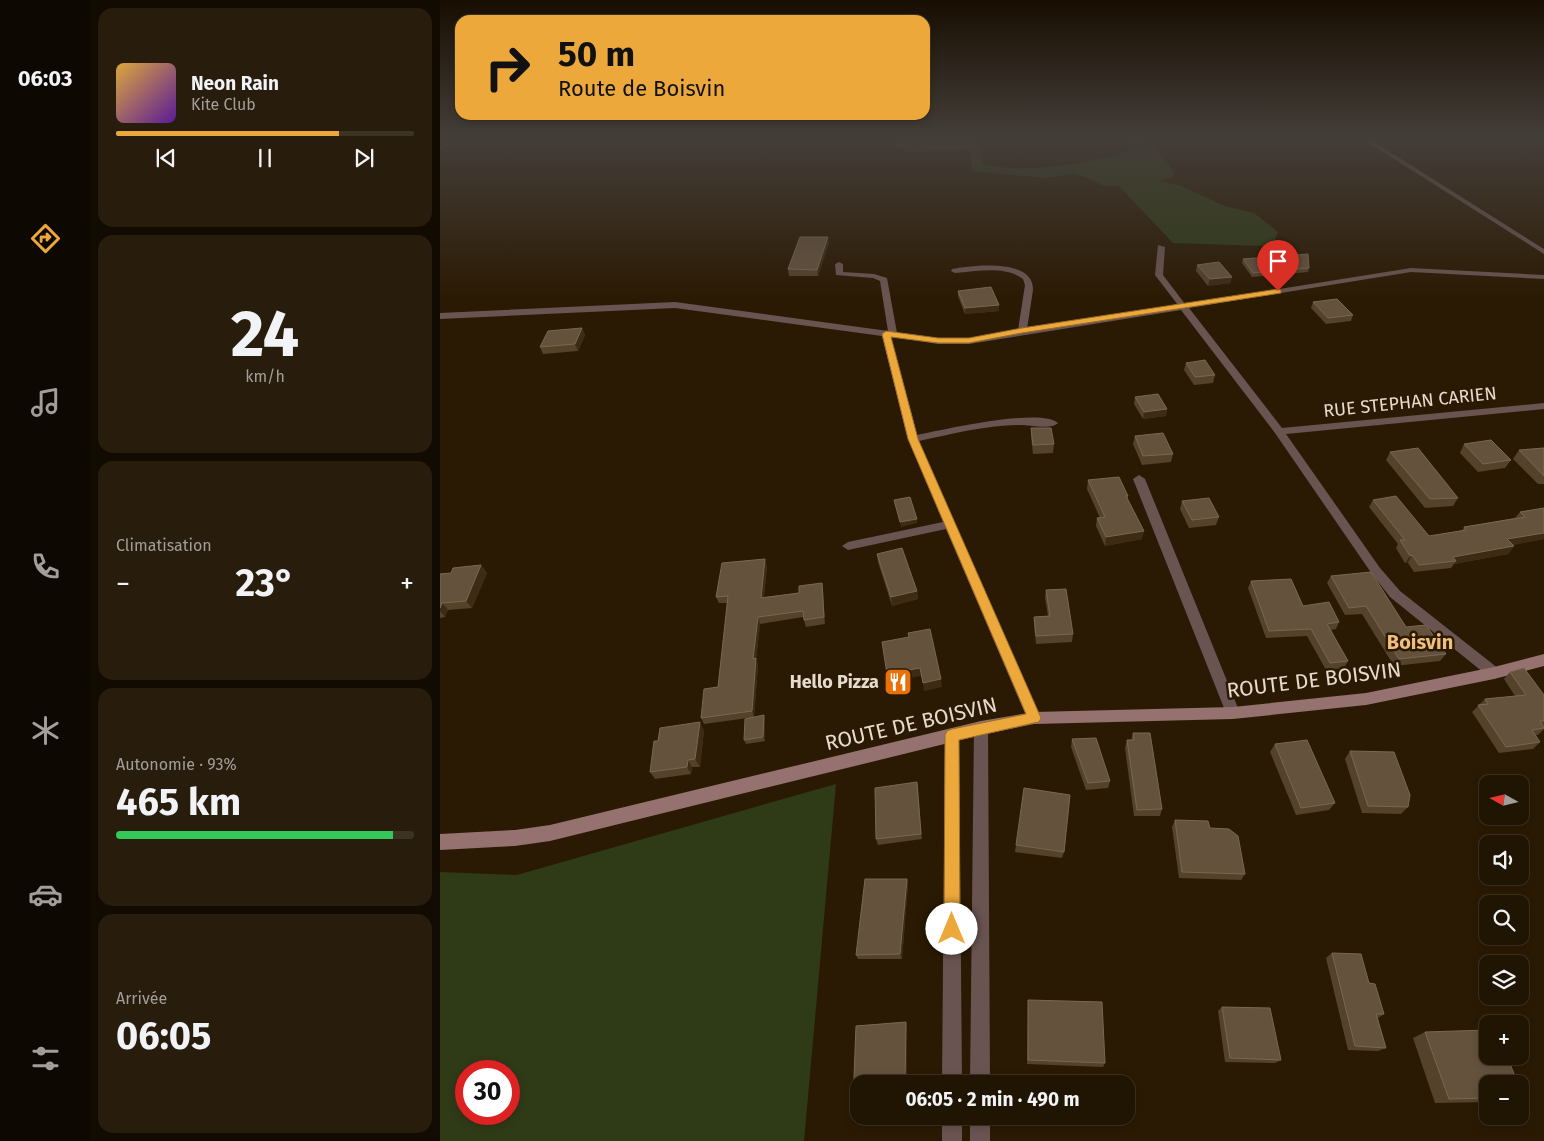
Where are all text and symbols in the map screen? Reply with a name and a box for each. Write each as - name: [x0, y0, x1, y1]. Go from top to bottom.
- text: 50 m: [558, 33, 635, 75]
- icon: right: [475, 35, 540, 100]
- text: 06:03: [18, 65, 72, 92]
- text: Neon Rain: [191, 72, 279, 95]
- text: Route de Boisvin: [558, 75, 725, 102]
- text: Kite Club: [191, 95, 256, 114]
- icon: previous: [152, 144, 180, 172]
- icon: pause: [251, 144, 279, 172]
- icon: next: [350, 144, 378, 172]
- icon: directions: [28, 221, 63, 256]
- pin: [1257, 240, 1299, 291]
- icon: arrive: [1264, 247, 1292, 275]
- text: 24: [231, 295, 299, 373]
- text: km/h: [245, 367, 285, 386]
- street label: RUE STEPHAN CARIEN: [1322, 382, 1498, 422]
- icon: music: [28, 385, 63, 420]
- text: Climatisation: [116, 536, 212, 555]
- icon: phone: [28, 549, 63, 584]
- text: 23°: [236, 560, 295, 606]
- text: −: [116, 567, 130, 600]
- text: +: [400, 567, 414, 600]
- district label: Boisvin: [1387, 630, 1453, 654]
- street label: ROUTE DE BOISVIN: [1225, 656, 1403, 704]
- restaurant icon: Hello Pizza: [883, 667, 913, 697]
- place label: Hello Pizza: [790, 671, 879, 693]
- street label: ROUTE DE BOISVIN: [822, 692, 1000, 756]
- icon: climate: [28, 713, 63, 748]
- text: Autonomie · 93%: [116, 755, 237, 774]
- north arrow: [1479, 775, 1529, 825]
- map controls: [1479, 775, 1529, 1125]
- text: 465 km: [116, 779, 241, 825]
- button: sound: [1479, 835, 1529, 885]
- icon: car: [28, 877, 63, 912]
- button: search: [1479, 895, 1529, 945]
- position arrow: [925, 902, 977, 954]
- button: layers: [1479, 955, 1529, 1005]
- text: Arrivée: [116, 989, 167, 1008]
- text: 06:05: [116, 1013, 211, 1059]
- button: +: [1479, 1015, 1529, 1065]
- icon: filters: [28, 1041, 63, 1076]
- speed limit sign: 30: [455, 1060, 520, 1125]
- button: −: [1479, 1075, 1529, 1125]
- text: 06:05 · 2 min · 490 m: [905, 1088, 1080, 1111]

